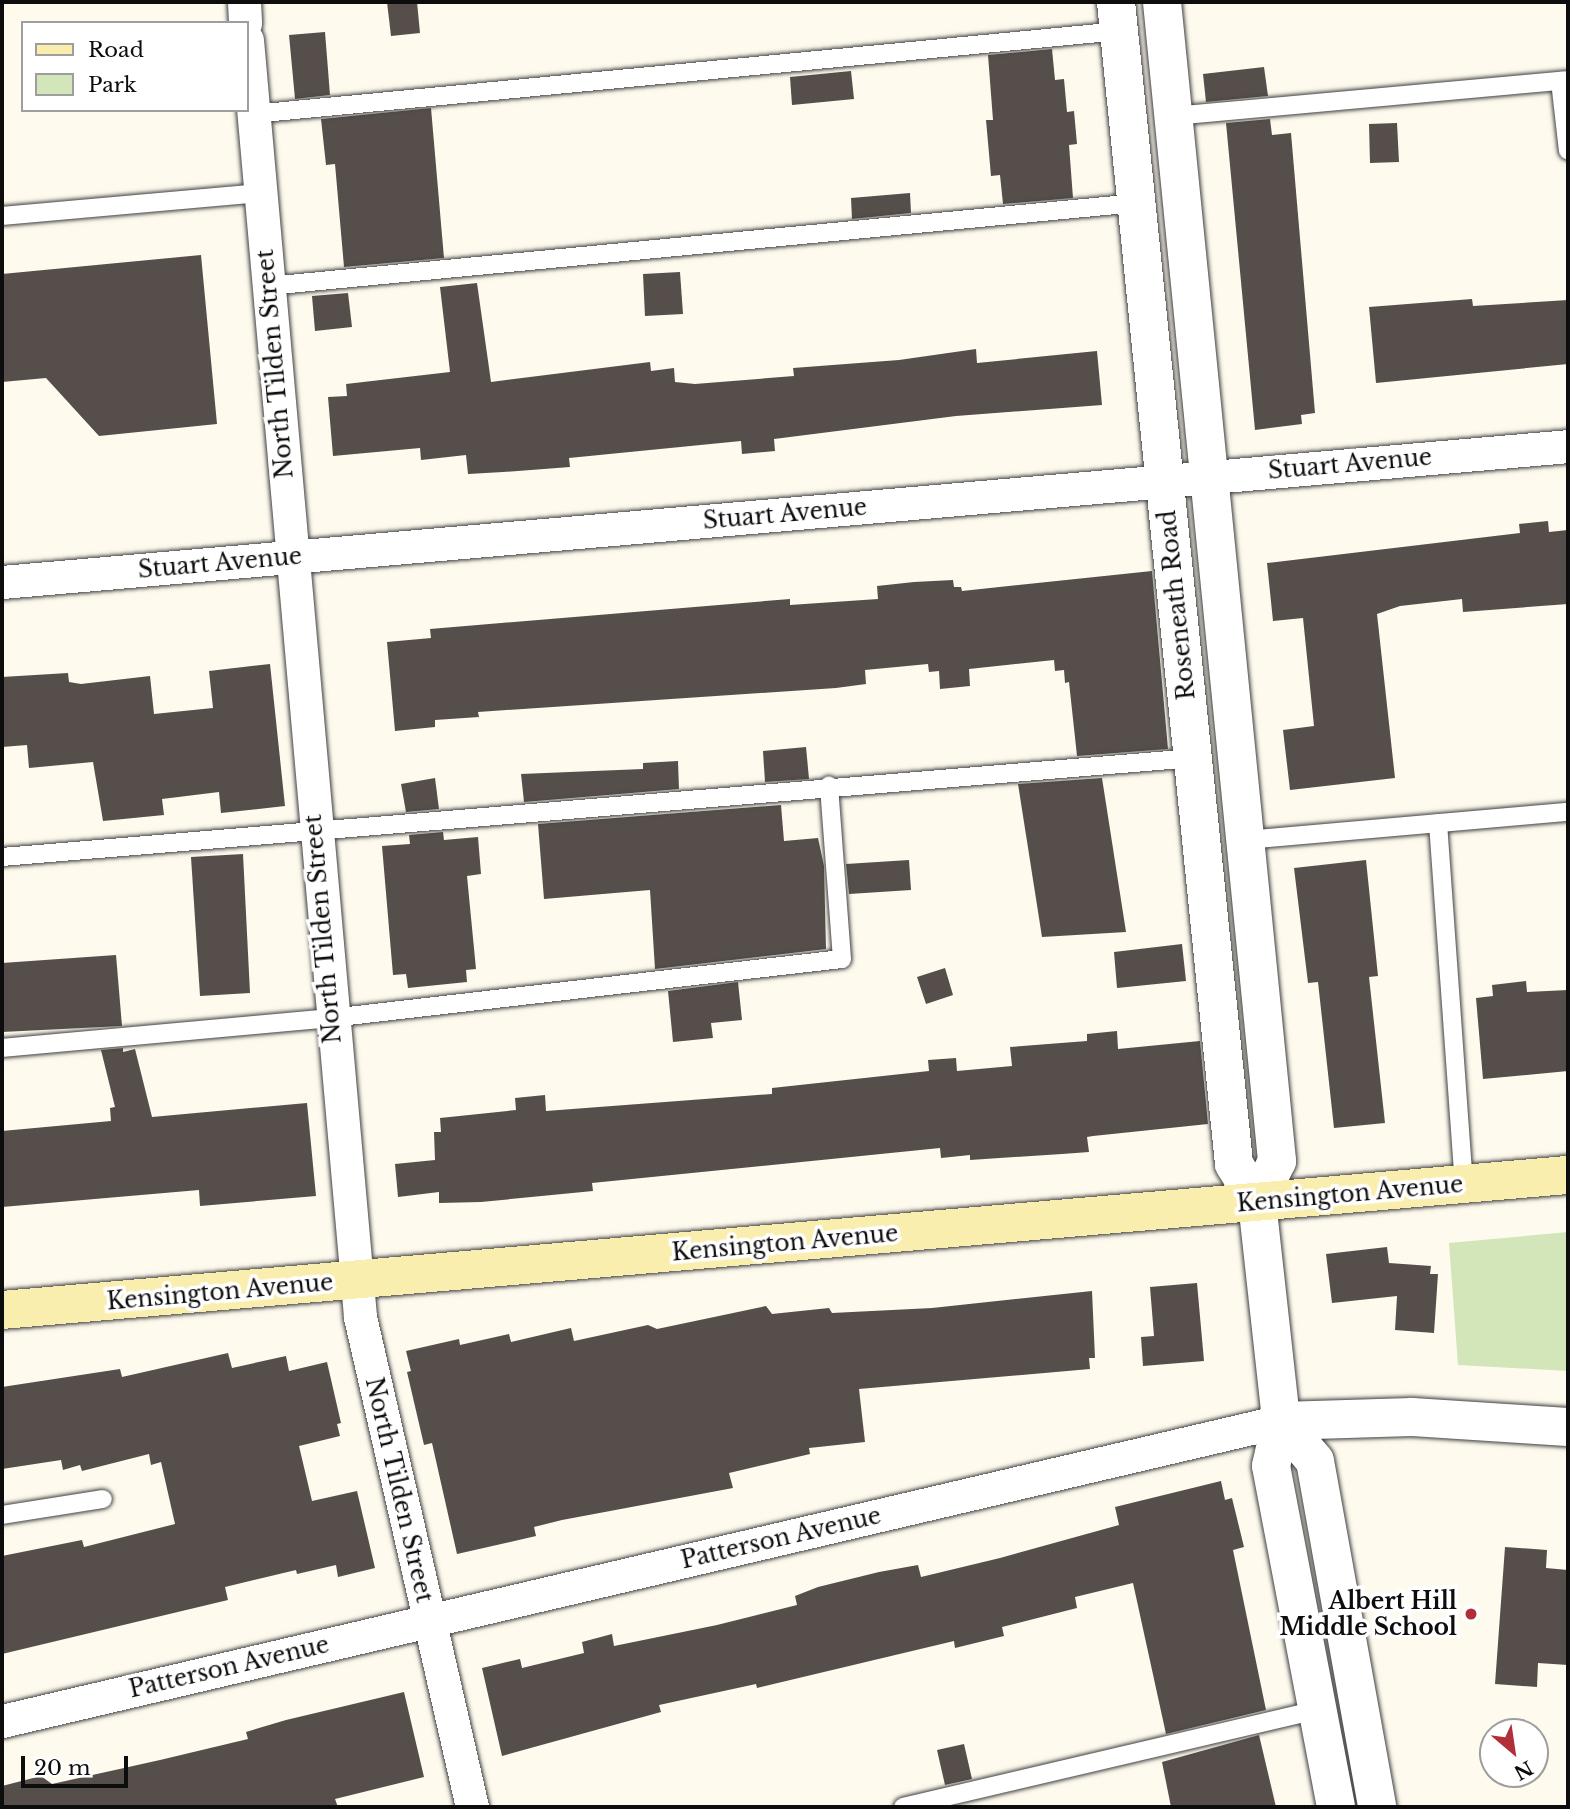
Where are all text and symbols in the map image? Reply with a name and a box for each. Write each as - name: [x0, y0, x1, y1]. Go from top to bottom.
- legend: [21, 21, 248, 112]
- text: Road: [88, 37, 144, 63]
- text: Park: [88, 72, 137, 98]
- street label: North Tilden Street: [251, 248, 299, 480]
- street label: Stuart Avenue: [1266, 443, 1434, 485]
- street label: Stuart Avenue: [701, 493, 869, 535]
- street label: Roseneath Road: [1153, 509, 1201, 701]
- street label: Stuart Avenue: [136, 542, 304, 584]
- street label: North Tilden Street: [299, 813, 347, 1045]
- street label: Kensington Avenue: [1235, 1170, 1465, 1218]
- street label: Kensington Avenue: [670, 1219, 900, 1267]
- street label: Kensington Avenue: [105, 1268, 335, 1316]
- street label: North Tilden Street: [360, 1375, 438, 1605]
- street label: Patterson Avenue: [678, 1501, 884, 1575]
- place label: Albert Hill Middle School: [1280, 1587, 1457, 1641]
- marker: Albert Hill Middle School: [1463, 1606, 1479, 1622]
- street label: Patterson Avenue: [126, 1630, 332, 1704]
- north arrow: [1479, 1718, 1549, 1788]
- scale bar: [24, 1742, 131, 1786]
- text: 20 m: [34, 1755, 91, 1781]
- text: N: [1510, 1756, 1537, 1784]

